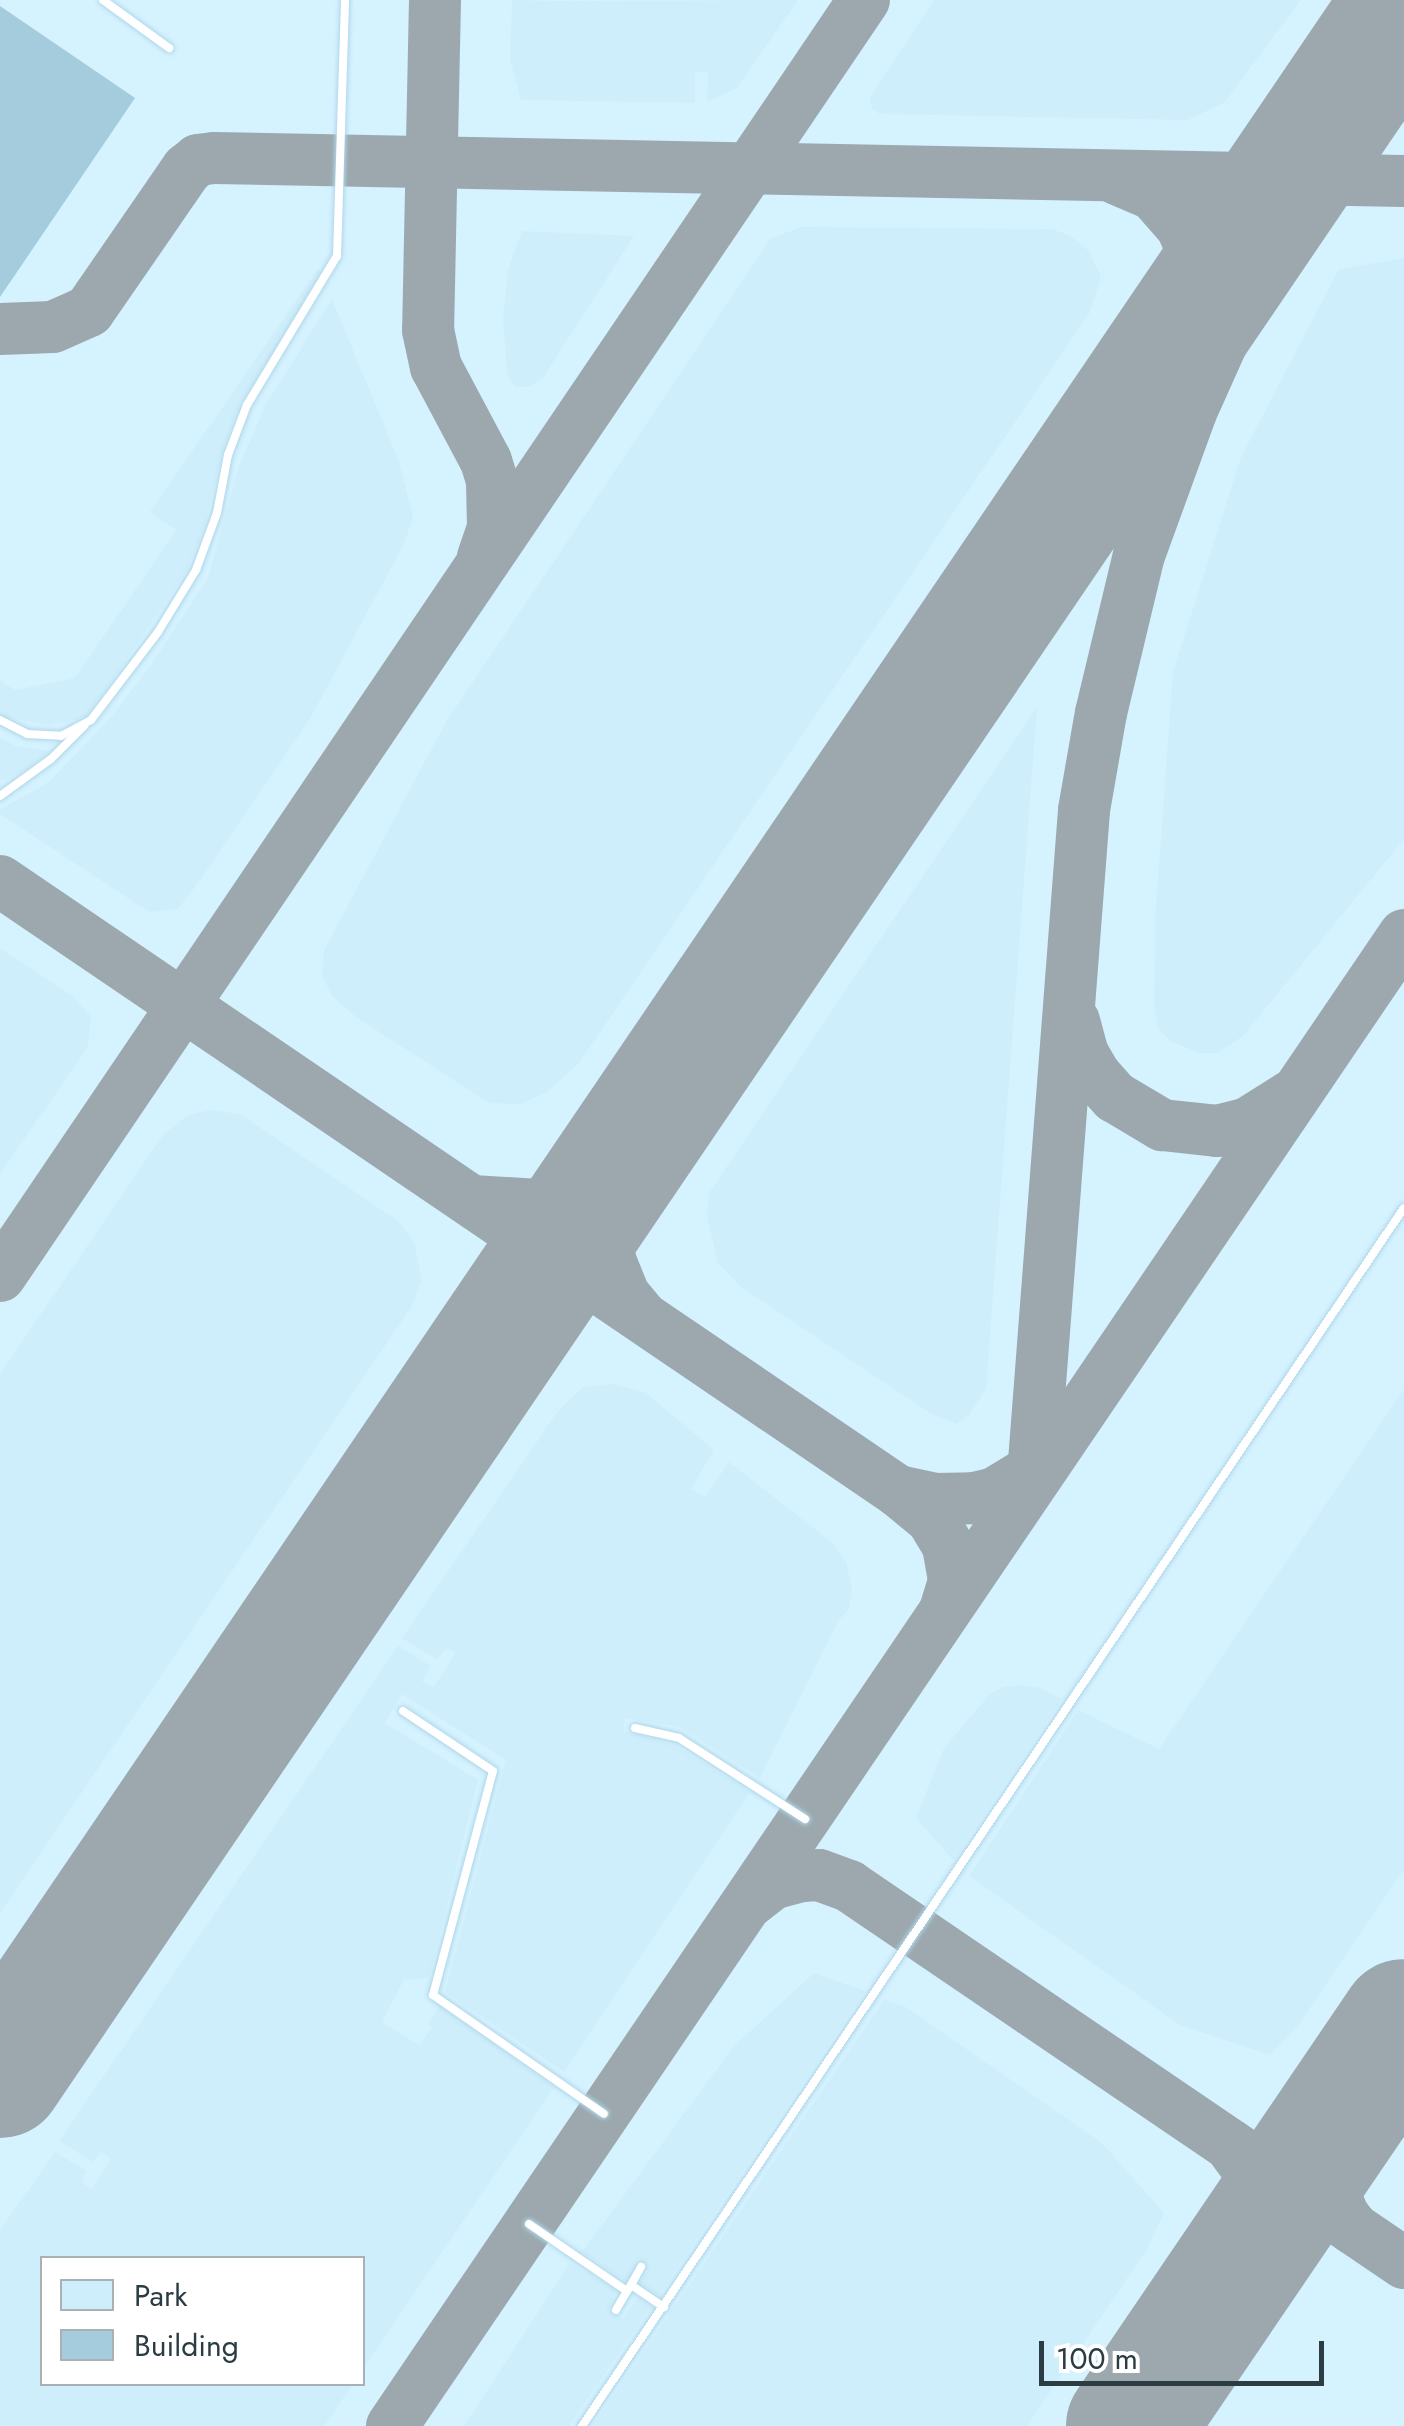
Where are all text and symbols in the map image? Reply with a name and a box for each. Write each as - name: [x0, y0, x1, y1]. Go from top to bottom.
- legend: [40, 2256, 365, 2386]
- text: Park: [134, 2274, 187, 2317]
- scale bar: [1044, 2321, 1329, 2383]
- text: Building: [134, 2324, 239, 2367]
- text: 100 m: [1056, 2337, 1138, 2380]

